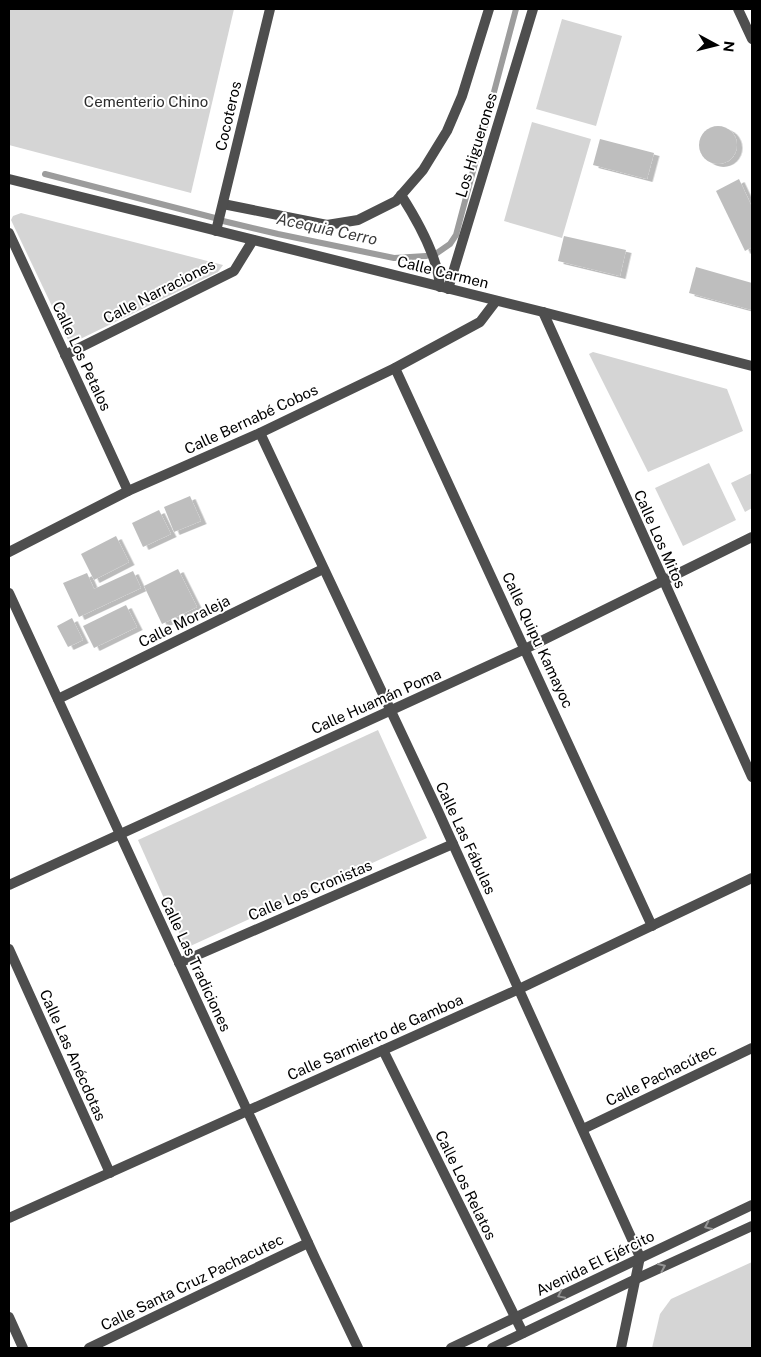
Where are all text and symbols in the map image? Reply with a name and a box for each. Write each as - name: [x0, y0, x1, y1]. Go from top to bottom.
- north arrow: [691, 20, 741, 70]
- text: N: [720, 40, 738, 53]
- street label: Cocoteros: [212, 80, 244, 152]
- street label: Los Higuerones: [452, 91, 500, 199]
- park label: Cementerio Chino: [84, 93, 208, 110]
- water label: Acequia Cerro: [275, 209, 379, 249]
- street label: Calle Carmen: [396, 252, 490, 292]
- street label: Calle Narraciones: [100, 255, 218, 327]
- street label: Calle Los Petalos: [49, 299, 115, 413]
- street label: Calle Bernabé Cobos: [182, 381, 320, 457]
- street label: Calle Los Mitos: [631, 487, 689, 591]
- street label: Calle Quipu Kamayoc: [499, 569, 577, 711]
- street label: Calle Moraleja: [136, 592, 232, 650]
- street label: Calle Huamán Poma: [308, 665, 444, 737]
- street label: Calle Las Fábulas: [433, 779, 499, 897]
- street label: Calle Los Cronistas: [245, 856, 375, 924]
- street label: Calle Las Tradiciones: [157, 894, 235, 1034]
- street label: Calle Las Anécdotas: [36, 987, 110, 1123]
- street label: Calle Sarmierto de Gamboa: [285, 991, 465, 1083]
- street label: Calle Pachacútec: [603, 1041, 719, 1109]
- street label: Calle Los Relatos: [432, 1128, 500, 1242]
- one-way arrow: [704, 1219, 713, 1230]
- street label: Avenida El Ejército: [533, 1227, 657, 1299]
- street label: Calle Santa Cruz Pachacutec: [98, 1230, 286, 1334]
- one-way arrow: [657, 1263, 666, 1273]
- one-way arrow: [557, 1289, 566, 1300]

